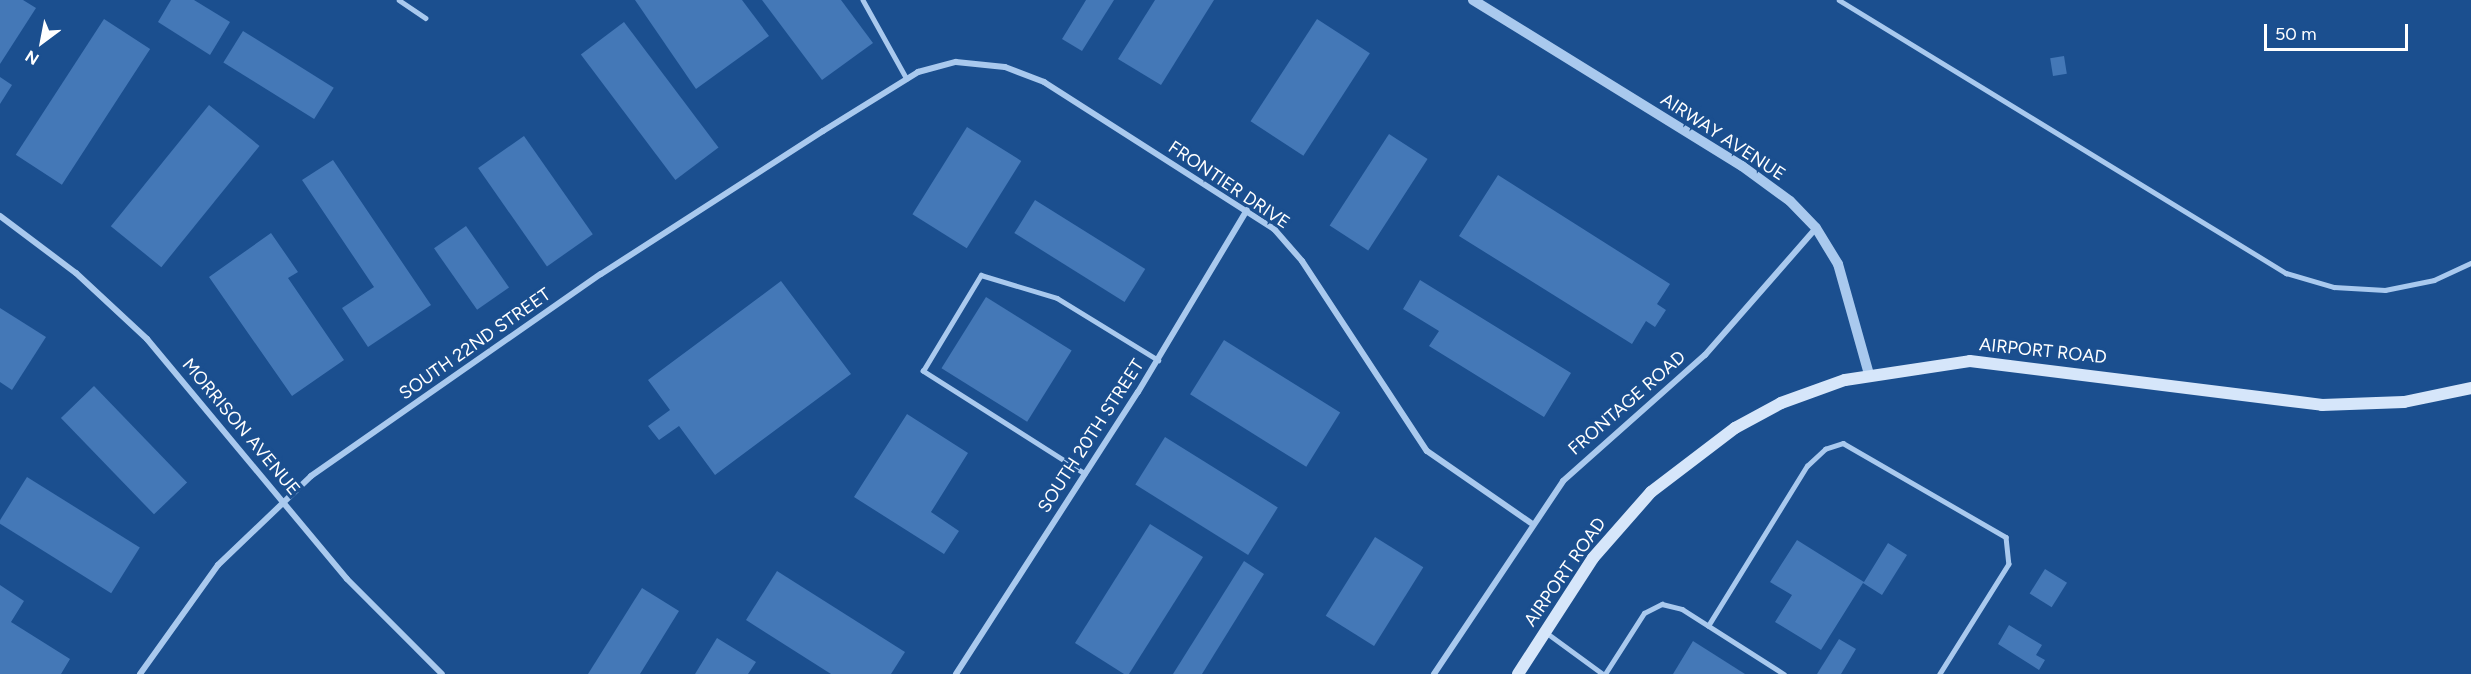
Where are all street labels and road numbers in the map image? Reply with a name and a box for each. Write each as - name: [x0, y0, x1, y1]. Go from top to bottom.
- street label: AIRWAY AVENUE: [1657, 89, 1789, 185]
- street label: FRONTIER DRIVE: [1164, 136, 1294, 234]
- street label: SOUTH 22ND STREET: [395, 284, 555, 404]
- street label: AIRPORT ROAD: [1978, 334, 2108, 368]
- street label: FRONTAGE ROAD: [1564, 346, 1690, 460]
- street label: MORRISON AVENUE: [177, 354, 305, 500]
- street label: SOUTH 20TH STREET: [1033, 355, 1149, 517]
- street label: AIRPORT ROAD: [1519, 513, 1611, 631]

